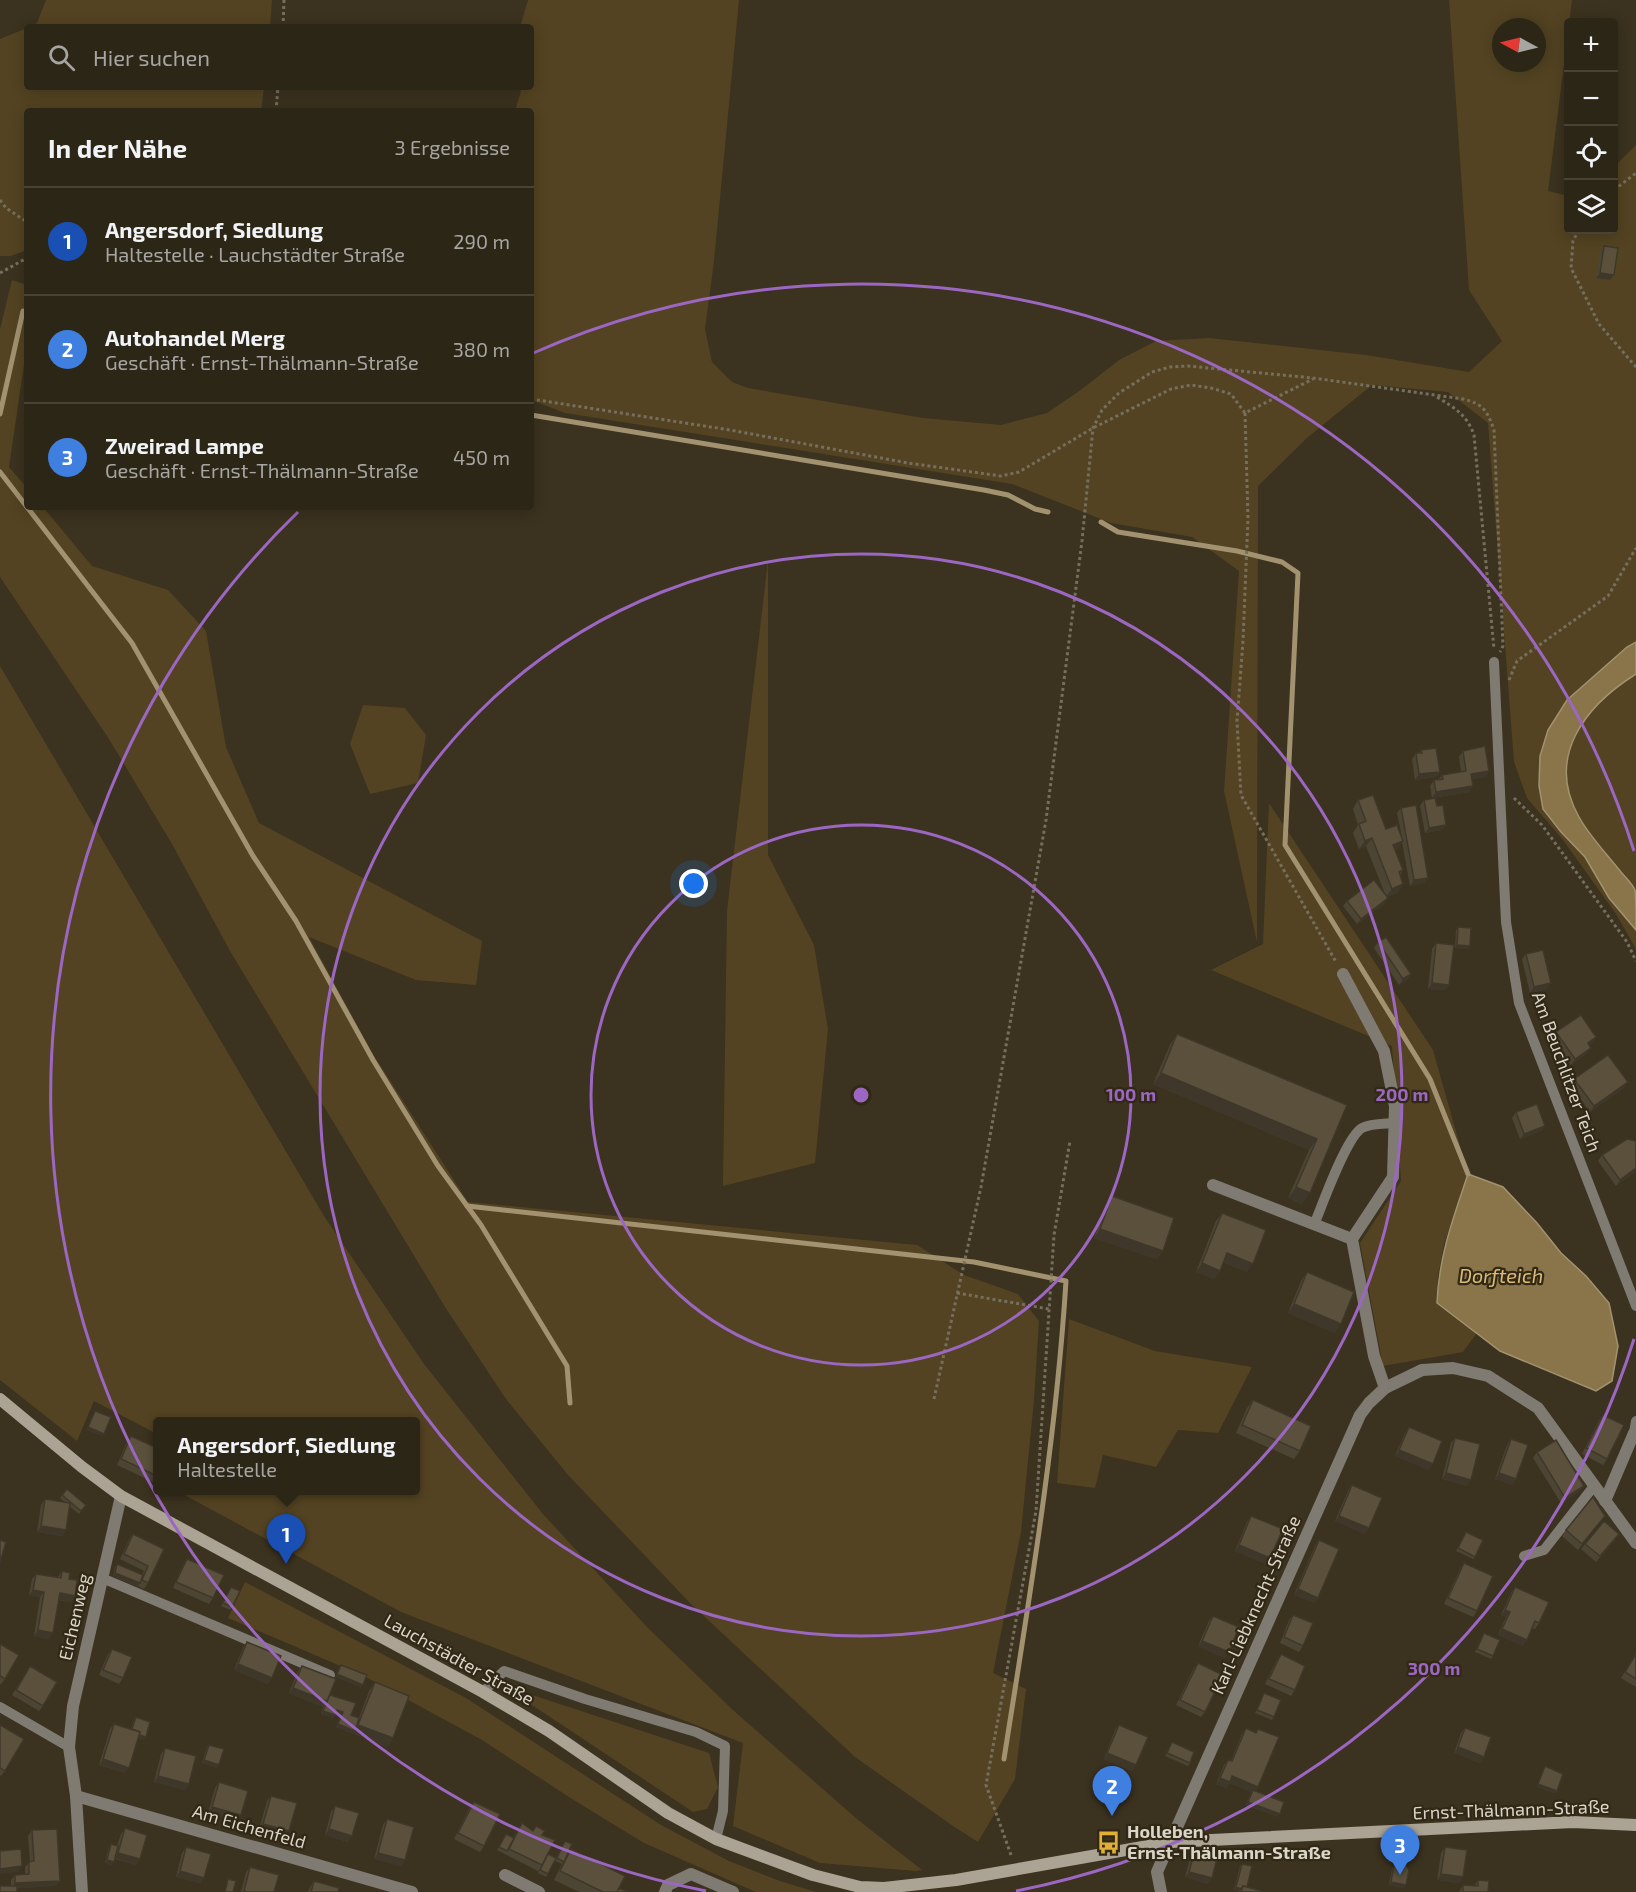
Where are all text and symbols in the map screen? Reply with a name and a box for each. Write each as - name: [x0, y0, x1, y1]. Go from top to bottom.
- north arrow: [1492, 18, 1546, 72]
- map controls: [1564, 18, 1618, 234]
- button: +: [1564, 18, 1618, 72]
- search box: [24, 24, 534, 90]
- icon: search: [45, 41, 78, 74]
- text: Hier suchen: [93, 44, 210, 70]
- button: −: [1564, 72, 1618, 126]
- button: locate: [1564, 126, 1618, 180]
- text: In der Nähe: [48, 132, 187, 163]
- text: 3 Ergebnisse: [394, 135, 510, 159]
- button: layers: [1564, 180, 1618, 234]
- text: Angersdorf, Siedlung: [105, 216, 323, 242]
- text: 1: [63, 229, 72, 253]
- text: 290 m: [453, 229, 510, 253]
- text: Haltestelle · Lauchstädter Straße: [105, 242, 405, 266]
- text: Autohandel Merg: [105, 324, 285, 350]
- text: 2: [62, 337, 73, 361]
- text: 380 m: [453, 337, 510, 361]
- text: Geschäft · Ernst-Thälmann-Straße: [105, 350, 419, 374]
- text: Zweirad Lampe: [105, 432, 264, 458]
- text: 3: [62, 445, 73, 469]
- text: 450 m: [453, 445, 510, 469]
- text: Geschäft · Ernst-Thälmann-Straße: [105, 458, 419, 482]
- your location: [679, 869, 708, 898]
- street label: Am Beuchlitzer Teich: [1528, 988, 1606, 1155]
- text: 100 m: [1106, 1083, 1156, 1105]
- text: 200 m: [1376, 1083, 1428, 1105]
- centre of rings: [851, 1085, 871, 1105]
- water label: Dorfteich: [1459, 1263, 1543, 1287]
- popup: [153, 1417, 420, 1495]
- text: Angersdorf, Siedlung: [177, 1431, 396, 1457]
- text: Haltestelle: [177, 1457, 277, 1481]
- street label: Karl-Liebknecht-Straße: [1206, 1512, 1304, 1697]
- pin: 1: [266, 1514, 306, 1564]
- street label: Eichenweg: [53, 1571, 95, 1662]
- street label: Lauchstädter Straße: [381, 1609, 538, 1709]
- text: 300 m: [1408, 1657, 1460, 1679]
- pin: 2: [1092, 1766, 1132, 1816]
- street label: Ernst-Thälmann-Straße: [1412, 1795, 1610, 1823]
- street label: Am Eichenfeld: [190, 1799, 309, 1853]
- place label: Holleben, Ernst-Thälmann-Straße: [1127, 1820, 1331, 1863]
- pin: 3: [1380, 1826, 1420, 1875]
- bus stop icon: Holleben, Ernst-Thälmann-Straße: [1096, 1829, 1122, 1855]

